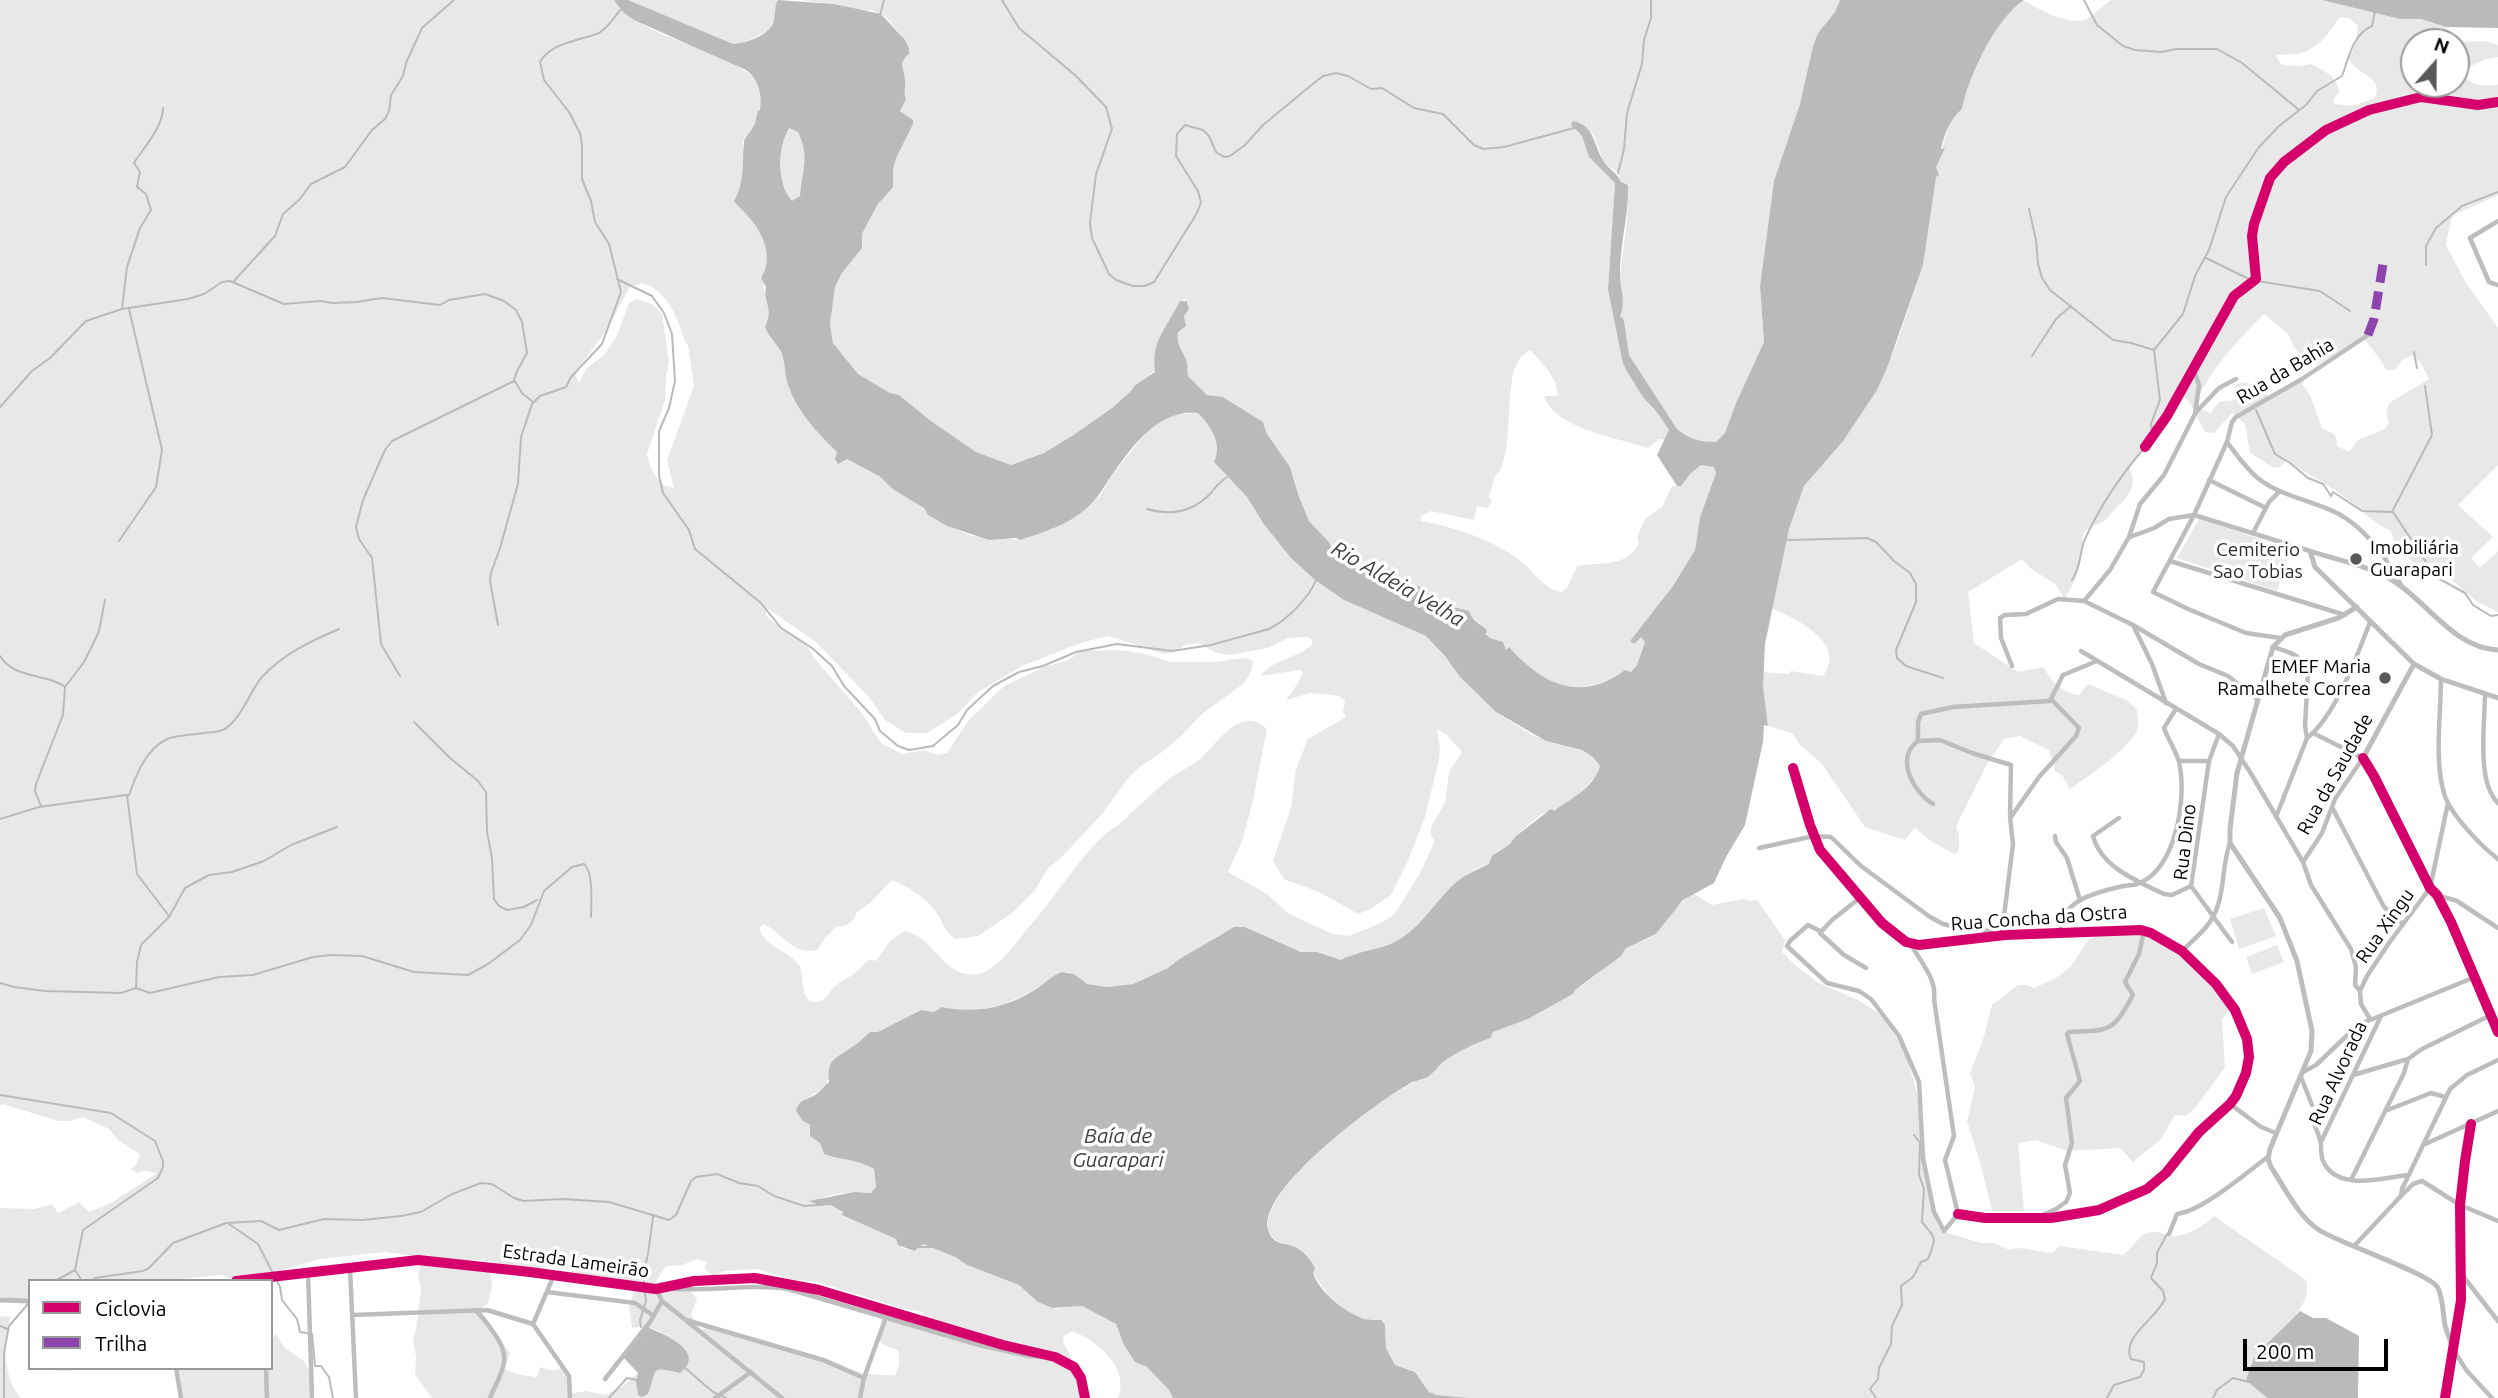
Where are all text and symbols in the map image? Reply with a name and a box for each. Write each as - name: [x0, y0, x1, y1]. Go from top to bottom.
- north arrow: [2400, 28, 2470, 98]
- text: N: [2431, 32, 2452, 58]
- street label: Rua da Bahia: [2232, 333, 2338, 409]
- water label: Rio Aldeia Velha: [1327, 536, 1469, 632]
- place label: Imobiliária Guarapari: [2370, 537, 2459, 581]
- park label: Cemiterio Sao Tobias: [2213, 539, 2303, 583]
- marker: Imobiliária Guarapari: [2348, 551, 2364, 567]
- place label: EMEF Maria Ramalhete Correa: [2217, 656, 2371, 700]
- marker: EMEF Maria Ramalhete Correa: [2377, 670, 2393, 686]
- street label: Rua da Saudade: [2292, 709, 2378, 839]
- street label: Rua Dino: [2169, 802, 2201, 882]
- street label: Rua Xingu: [2351, 884, 2419, 968]
- street label: Rua Concha da Ostra: [1950, 900, 2128, 936]
- street label: Rua Alvorada: [2304, 1017, 2372, 1129]
- water label: Baía de Guarapari: [1072, 1123, 1164, 1173]
- street label: Estrada Lameirão: [501, 1239, 651, 1283]
- legend: [28, 1279, 273, 1370]
- text: Ciclovia: [95, 1296, 167, 1320]
- scale bar: [2246, 1324, 2391, 1368]
- text: Trilha: [95, 1331, 147, 1355]
- text: 200 m: [2256, 1339, 2314, 1363]

